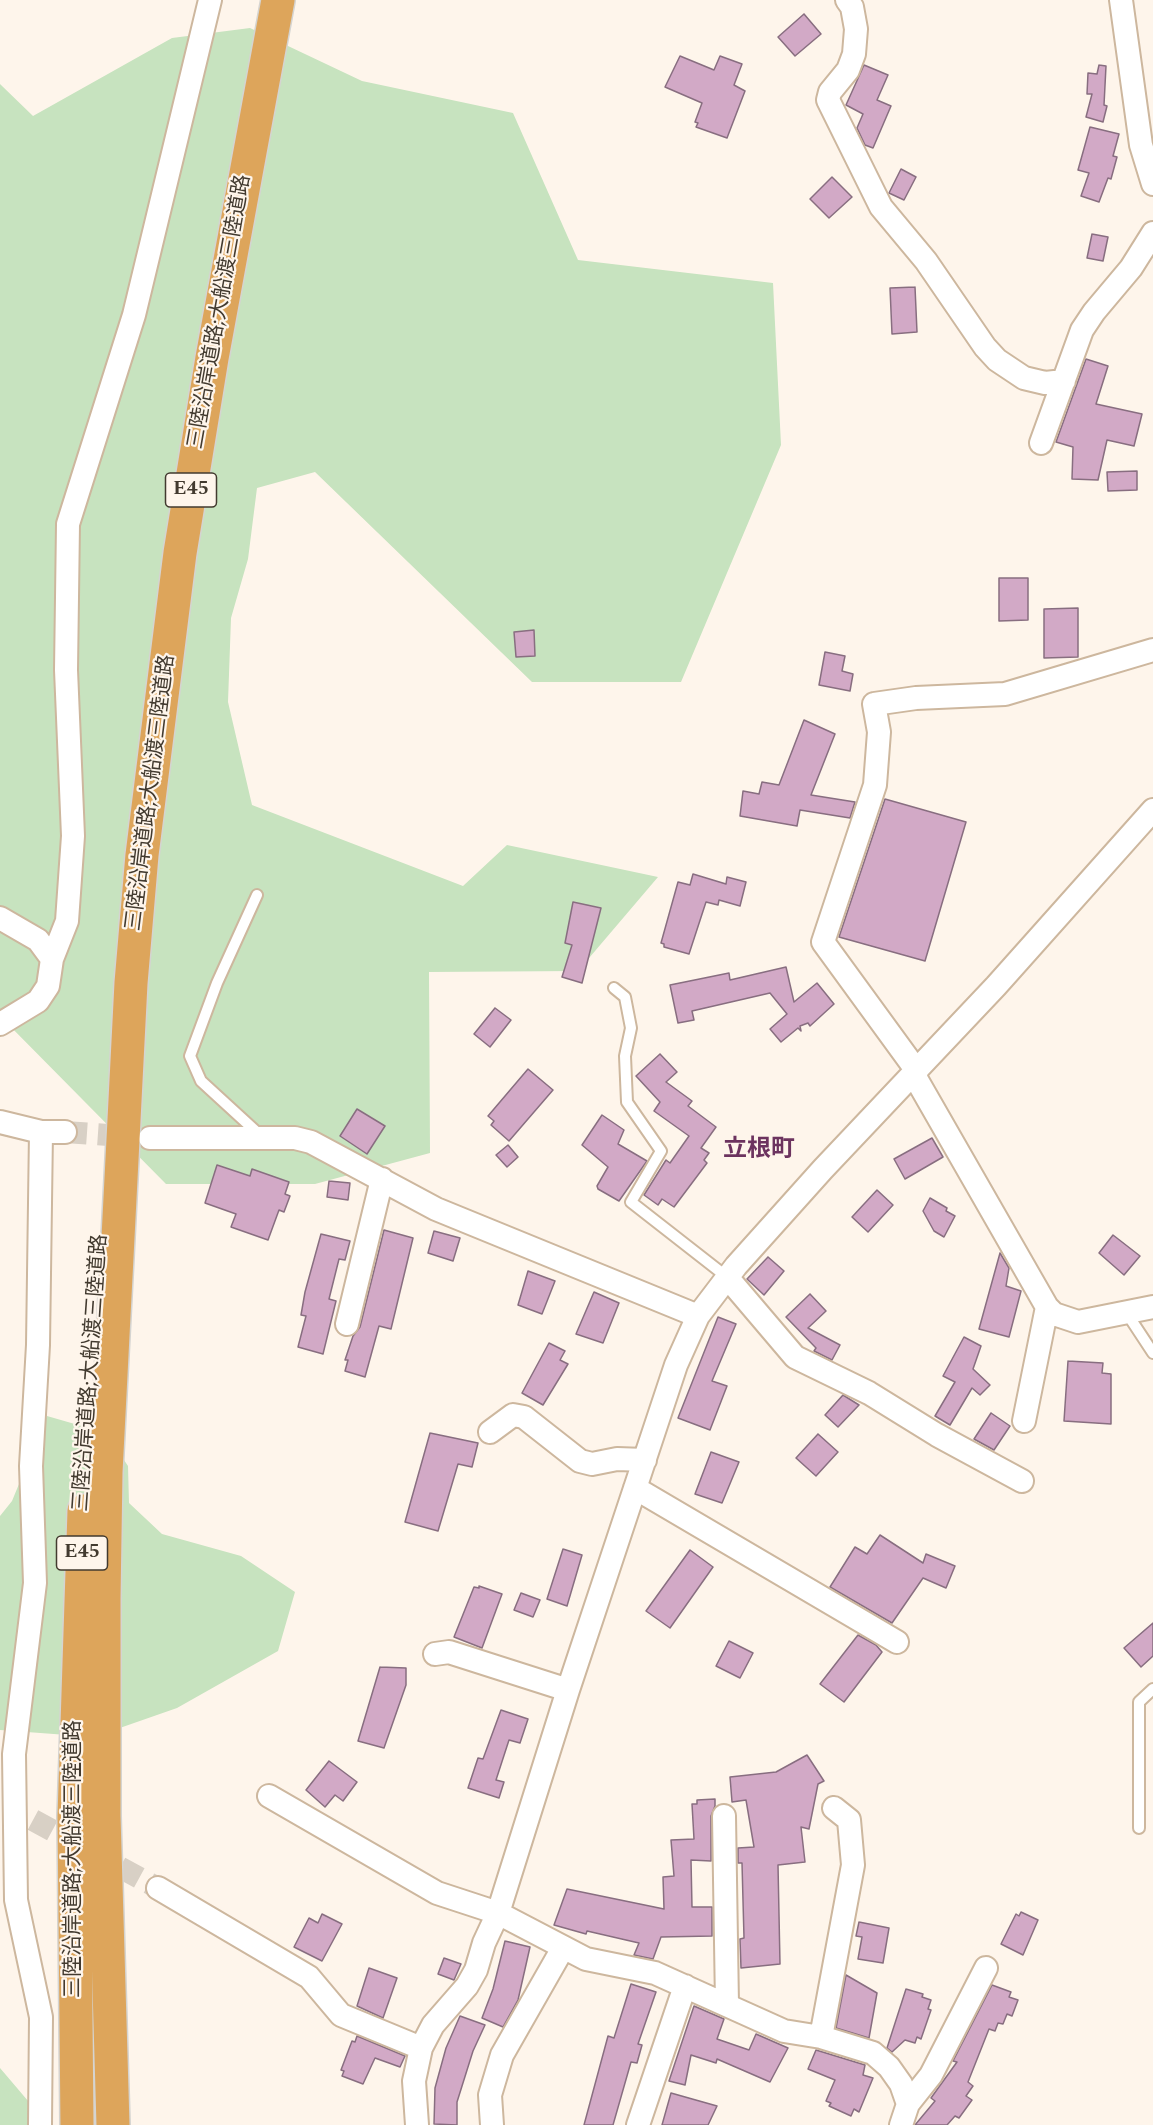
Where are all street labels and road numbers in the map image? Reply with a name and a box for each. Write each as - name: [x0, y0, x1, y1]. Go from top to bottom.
- street label: 三陸沿岸道路;大船渡三陸道路: [184, 173, 258, 451]
- road number: E45: [166, 473, 216, 507]
- street label: 三陸沿岸道路;大船渡三陸道路: [123, 653, 181, 933]
- street label: 三陸沿岸道路;大船渡三陸道路: [70, 1233, 114, 1513]
- road number: E45: [56, 1536, 107, 1570]
- street label: 三陸沿岸道路;大船渡三陸道路: [62, 1720, 88, 1998]

